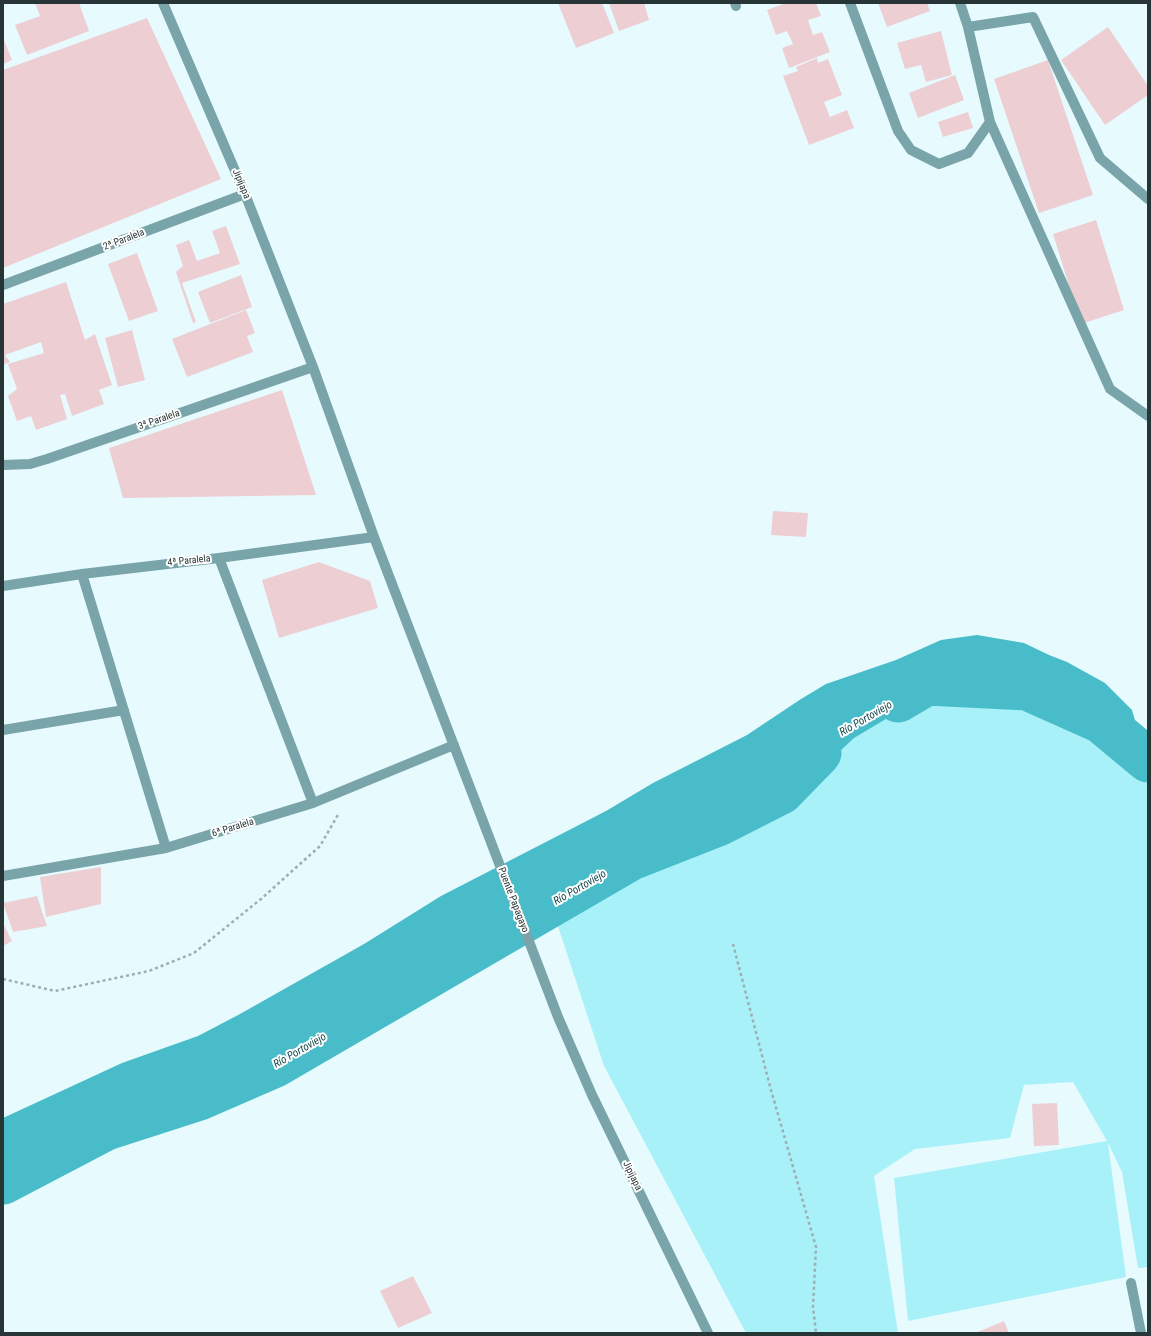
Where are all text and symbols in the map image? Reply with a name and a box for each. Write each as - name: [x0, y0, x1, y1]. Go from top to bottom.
- street label: Jipijapa: [229, 167, 253, 201]
- street label: 2ª Paralela: [102, 227, 146, 253]
- street label: 3ª Paralela: [137, 407, 181, 433]
- street label: 4ª Paralela: [167, 553, 211, 569]
- water label: Río Portoviejo: [837, 699, 895, 739]
- street label: 6ª Paralela: [211, 816, 255, 840]
- street label: Puente Papagayo: [495, 866, 531, 934]
- water label: Río Portoviejo: [551, 868, 609, 908]
- water label: Río Portoviejo: [271, 1031, 329, 1071]
- street label: Jipijapa: [620, 1159, 644, 1193]

